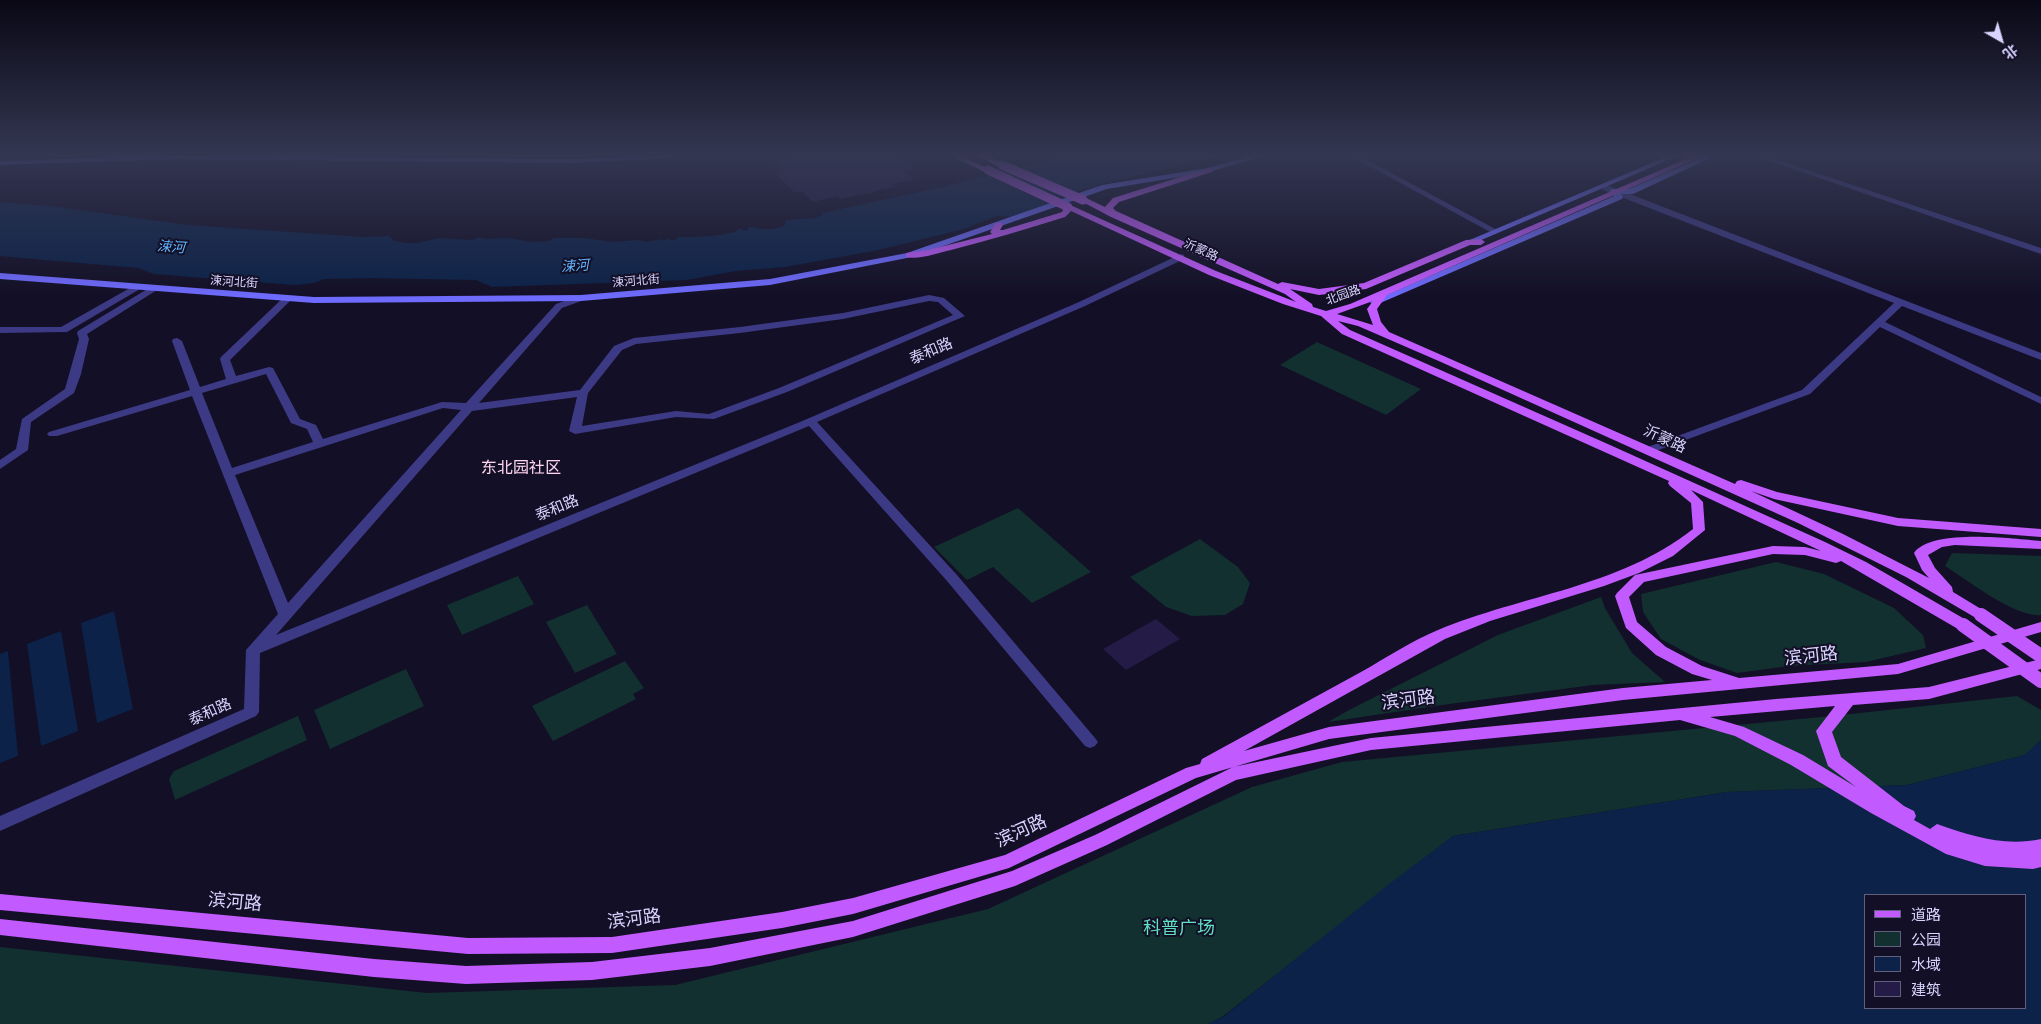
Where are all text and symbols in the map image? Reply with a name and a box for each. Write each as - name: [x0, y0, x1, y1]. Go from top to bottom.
- north arrow: [1976, 15, 2026, 65]
- text: 北: [2000, 41, 2021, 63]
- street label: 沂蒙路: [1182, 236, 1220, 264]
- water label: 涑河: [156, 238, 186, 256]
- water label: 涑河: [560, 257, 590, 275]
- street label: 涑河北街: [611, 272, 661, 290]
- street label: 涑河北街: [210, 273, 258, 291]
- street label: 北园路: [1324, 282, 1362, 308]
- street label: 泰和路: [907, 334, 955, 368]
- street label: 沂蒙路: [1641, 421, 1689, 457]
- district label: 东北园社区: [481, 458, 561, 478]
- street label: 泰和路: [533, 491, 581, 525]
- street label: 滨河路: [1783, 642, 1839, 670]
- street label: 滨河路: [1380, 686, 1436, 714]
- street label: 泰和路: [186, 695, 234, 729]
- street label: 滨河路: [992, 810, 1050, 852]
- street label: 滨河路: [207, 889, 263, 915]
- legend: [1864, 894, 2026, 1009]
- street label: 滨河路: [606, 905, 662, 933]
- text: 道路: [1911, 905, 1941, 923]
- park label: 科普广场: [1143, 917, 1215, 939]
- text: 公园: [1911, 930, 1941, 948]
- text: 水域: [1911, 955, 1941, 973]
- text: 建筑: [1911, 980, 1941, 998]

